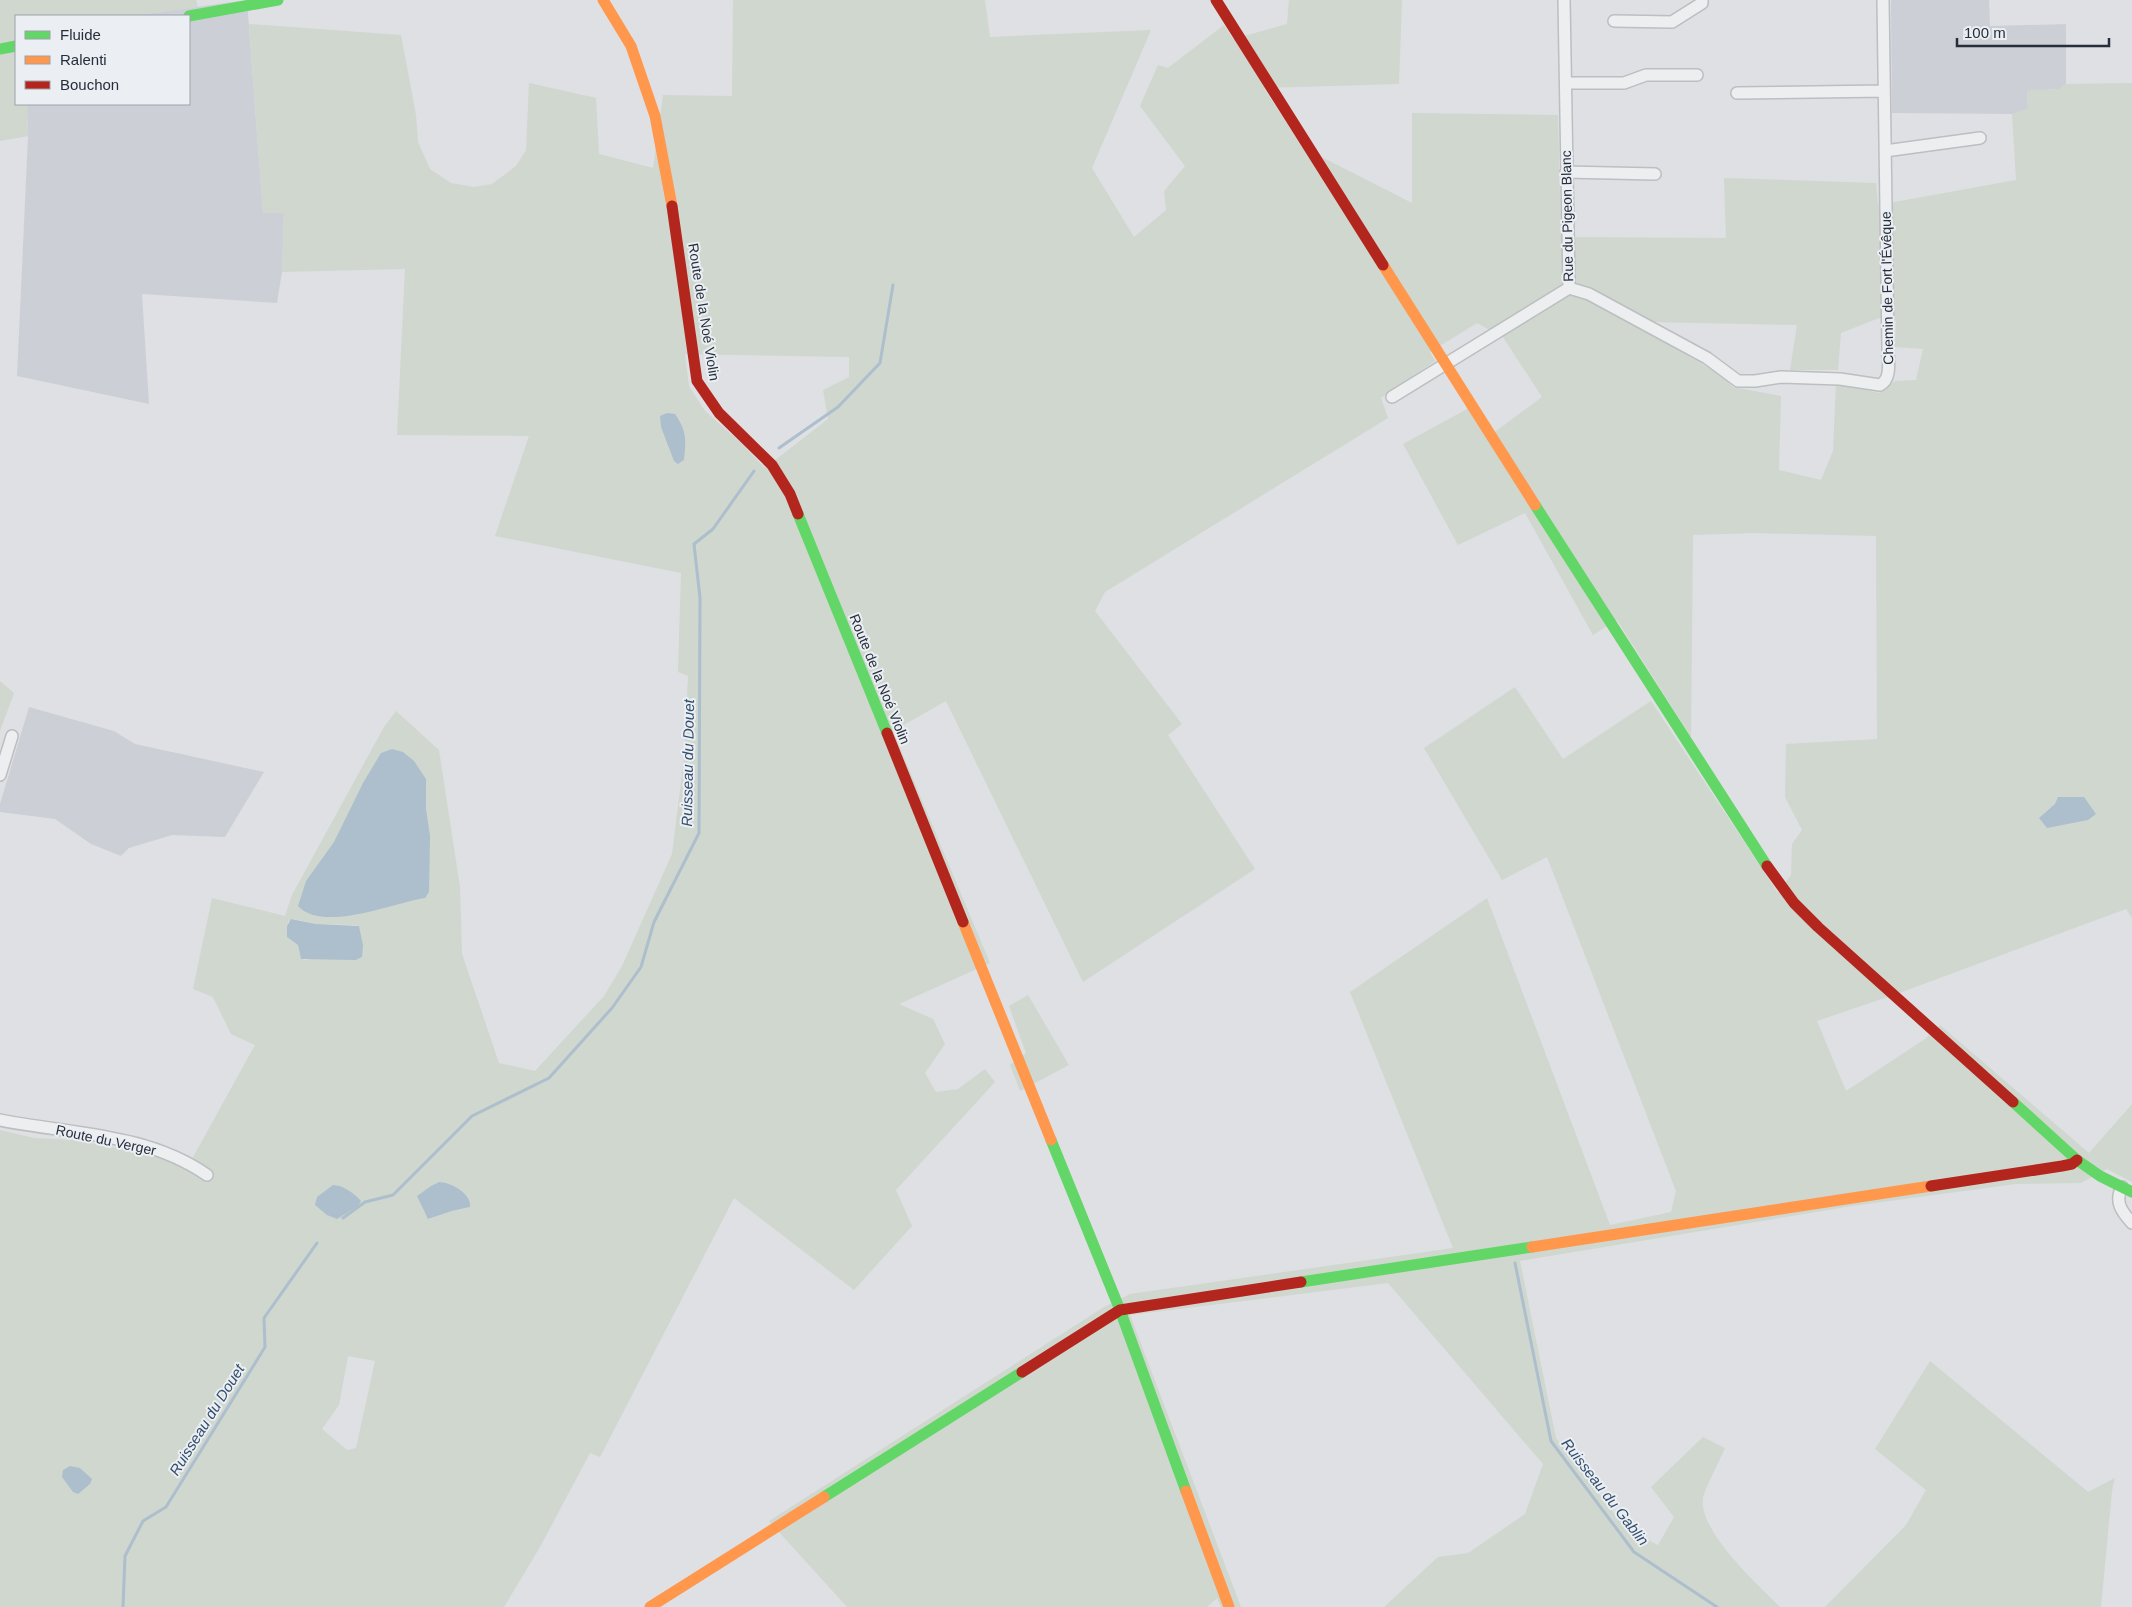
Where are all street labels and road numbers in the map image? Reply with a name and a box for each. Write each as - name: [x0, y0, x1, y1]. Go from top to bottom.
- street label: Rue du Pigeon Blanc: [1558, 150, 1576, 282]
- street label: Chemin de Fort l'Évêque: [1878, 211, 1896, 365]
- street label: Route de la Noé Violin: [685, 242, 723, 382]
- street label: Route de la Noé Violin: [847, 612, 913, 746]
- street label: Route du Verger: [54, 1122, 158, 1158]

